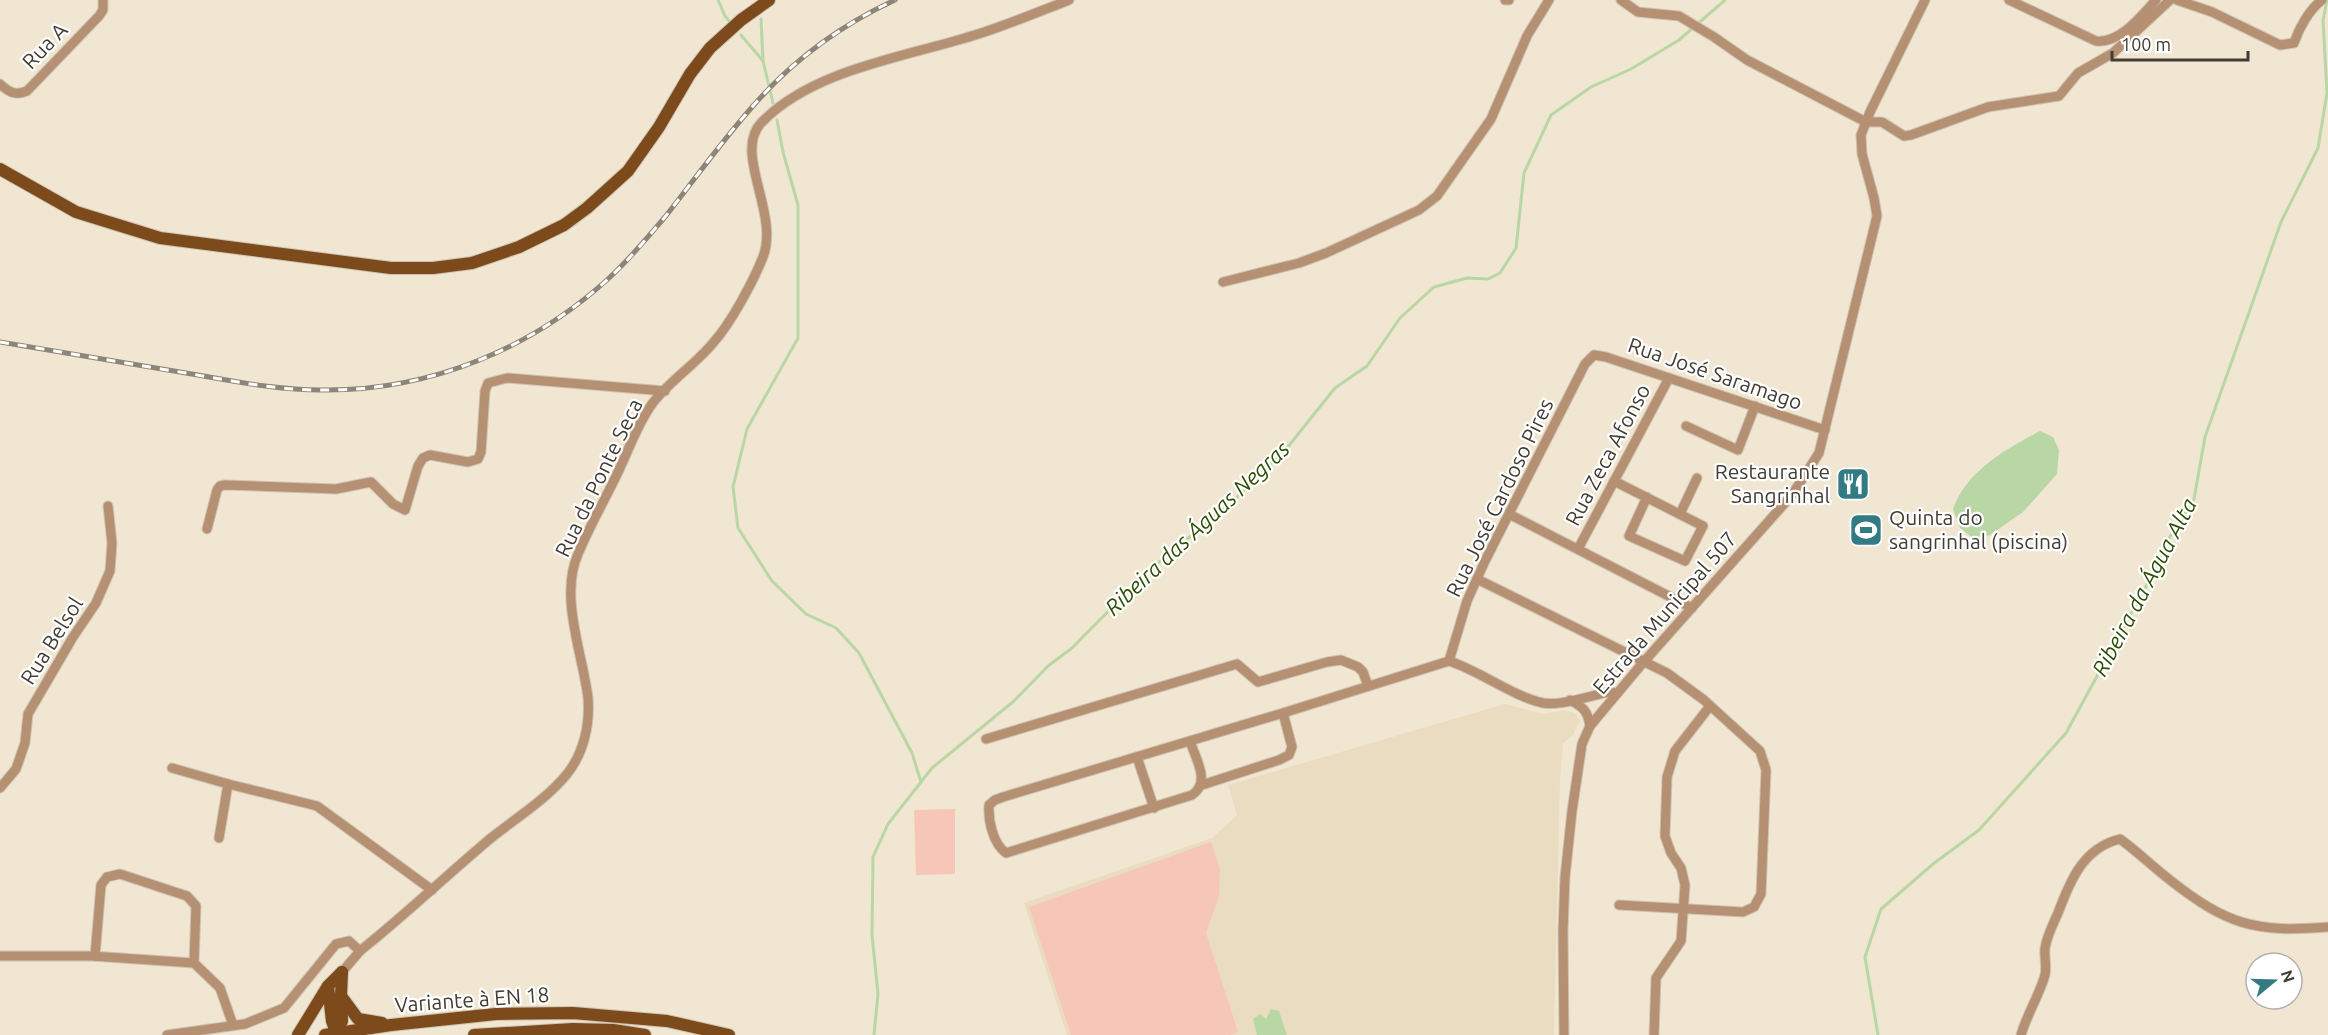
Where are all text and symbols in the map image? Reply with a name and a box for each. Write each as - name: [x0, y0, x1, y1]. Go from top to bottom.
- street label: Rua A: [17, 17, 72, 73]
- scale bar: [2112, 24, 2248, 62]
- text: 100 m: [2121, 34, 2171, 54]
- street label: Rua José Saramago: [1625, 332, 1806, 414]
- street label: Rua Zeca Afonso: [1560, 380, 1655, 529]
- street label: Rua da Ponte Seca: [549, 395, 647, 561]
- street label: Rua José Cardoso Pires: [1441, 395, 1558, 601]
- water label: Ribeira das Águas Negras: [1099, 435, 1294, 620]
- place label: Restaurante Sangrinhal: [1715, 459, 1830, 507]
- restaurant icon: Restaurante Sangrinhal: [1835, 466, 1871, 502]
- water label: Ribeira da Água Alta: [2085, 493, 2201, 680]
- place label: Quinta do sangrinhal (piscina): [1889, 505, 2068, 553]
- sports icon: Quinta do sangrinhal (piscina): [1848, 512, 1884, 548]
- street label: Estrada Municipal 507: [1587, 526, 1741, 698]
- street label: Rua Belsol: [15, 593, 87, 688]
- north arrow: [2244, 951, 2304, 1011]
- text: N: [2278, 968, 2299, 985]
- street label: Variante à EN 18: [394, 982, 550, 1016]

